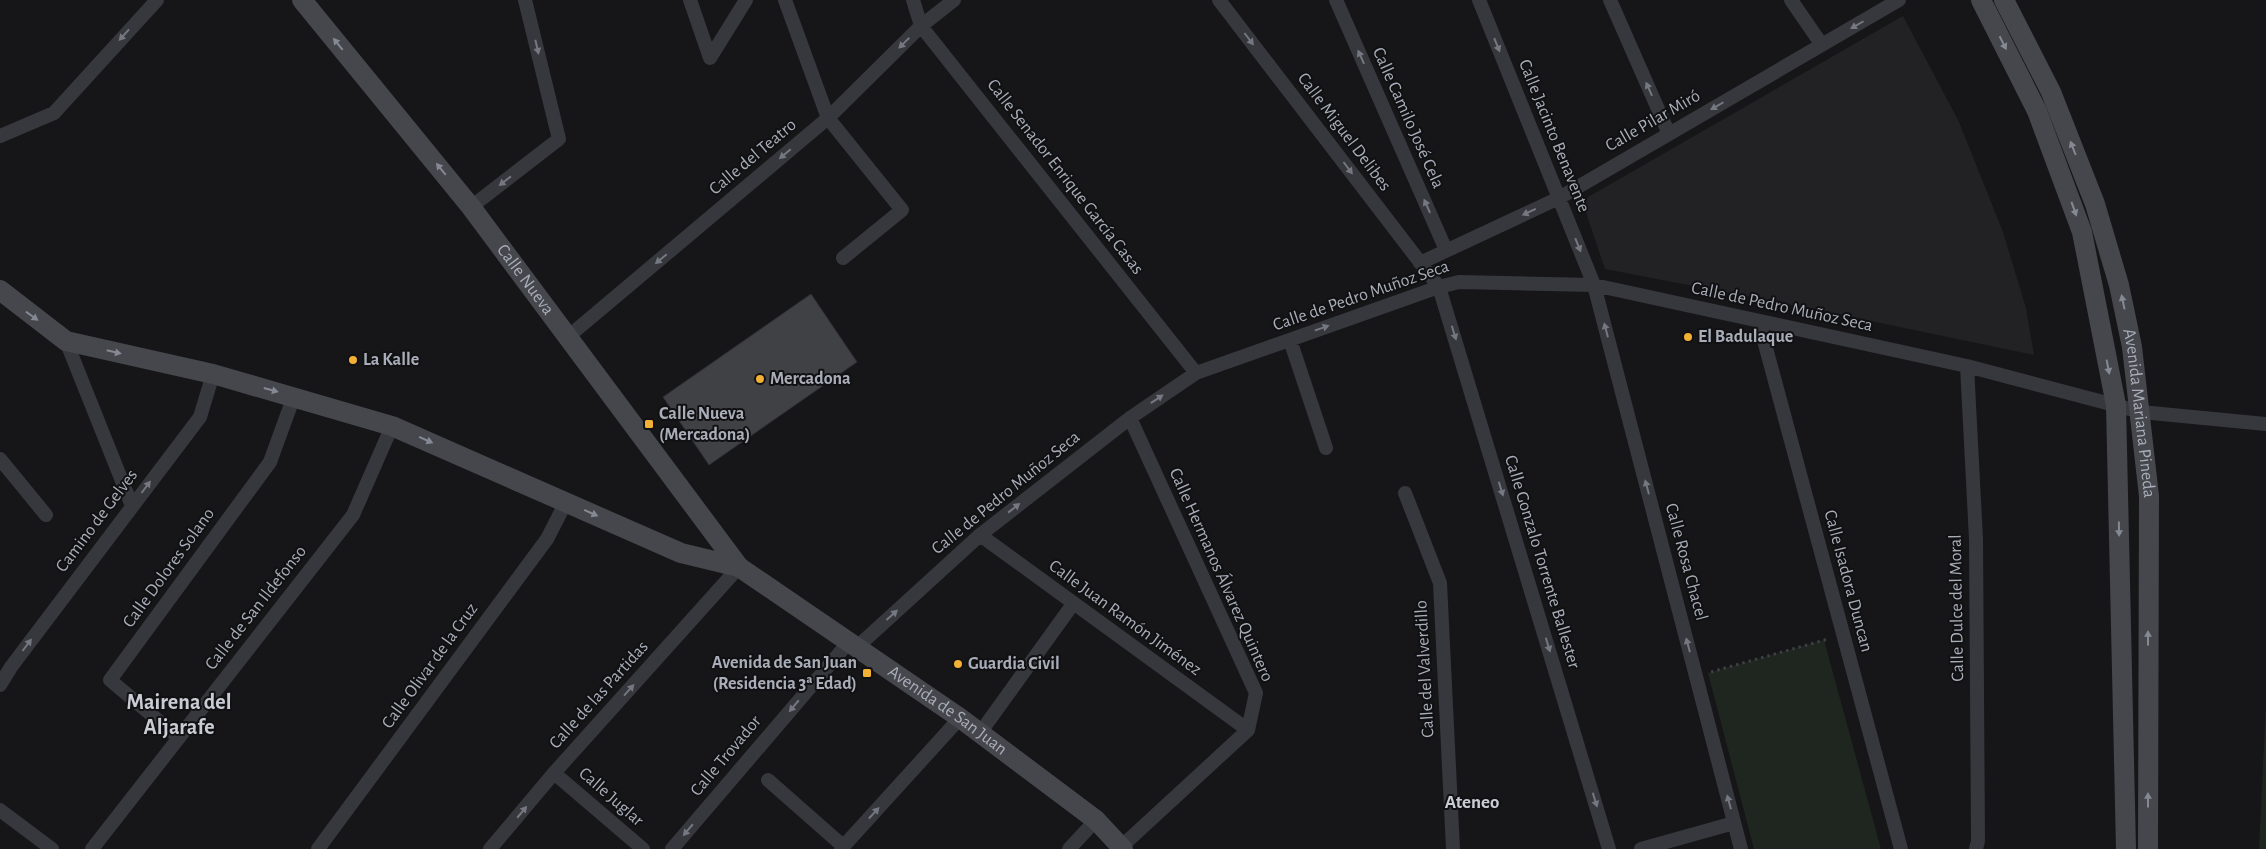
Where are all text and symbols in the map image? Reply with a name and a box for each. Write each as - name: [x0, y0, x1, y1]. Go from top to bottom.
- one-way arrow: [1851, 20, 1864, 29]
- one-way arrow: [118, 29, 130, 41]
- one-way arrow: [1244, 32, 1254, 46]
- one-way arrow: [1999, 36, 2007, 51]
- one-way arrow: [332, 37, 343, 50]
- one-way arrow: [898, 37, 910, 49]
- one-way arrow: [1494, 38, 1502, 52]
- one-way arrow: [533, 40, 541, 55]
- street label: Calle Camilo José Cela: [1369, 45, 1447, 191]
- one-way arrow: [1357, 50, 1365, 64]
- street label: Calle Jacinto Benavente: [1515, 57, 1593, 215]
- street label: Calle Miguel Delibes: [1294, 69, 1394, 195]
- street label: Calle Senador Enrique García Casas: [983, 76, 1147, 278]
- one-way arrow: [1645, 82, 1653, 96]
- street label: Calle Pilar Miró: [1603, 87, 1704, 155]
- one-way arrow: [1710, 102, 1723, 111]
- street label: Calle del Teatro: [706, 115, 800, 198]
- one-way arrow: [2069, 140, 2077, 155]
- one-way arrow: [780, 148, 792, 160]
- one-way arrow: [1342, 161, 1353, 174]
- one-way arrow: [435, 163, 446, 176]
- one-way arrow: [499, 176, 512, 187]
- one-way arrow: [1422, 199, 1430, 213]
- one-way arrow: [2071, 201, 2078, 216]
- one-way arrow: [1522, 207, 1537, 216]
- one-way arrow: [1575, 237, 1582, 252]
- street label: Calle Nueva: [493, 241, 557, 319]
- one-way arrow: [655, 253, 668, 264]
- street label: Calle de Pedro Muñoz Seca: [1271, 257, 1451, 335]
- street label: Calle de Pedro Muñoz Seca: [1690, 279, 1874, 335]
- one-way arrow: [2118, 294, 2126, 310]
- one-way arrow: [25, 311, 39, 321]
- one-way arrow: [1602, 323, 1610, 338]
- one-way arrow: [1315, 324, 1330, 332]
- one-way arrow: [1450, 326, 1458, 341]
- street label: Avenida Mariana Pineda: [2119, 327, 2158, 499]
- place label: El Badulaque: [1698, 328, 1793, 346]
- marker: El Badulaque: [1682, 331, 1694, 343]
- one-way arrow: [106, 348, 121, 356]
- place label: La Kalle: [363, 351, 419, 369]
- marker: La Kalle: [347, 354, 359, 366]
- one-way arrow: [2105, 360, 2113, 376]
- place label: Mercadona: [770, 370, 851, 388]
- marker: Mercadona: [754, 373, 766, 385]
- one-way arrow: [264, 387, 279, 395]
- one-way arrow: [1151, 394, 1164, 404]
- place label: Calle Nueva (Mercadona): [659, 405, 750, 444]
- marker: Calle Nueva (Mercadona): [643, 418, 655, 430]
- street label: Calle de Pedro Muñoz Seca: [929, 428, 1083, 558]
- one-way arrow: [419, 437, 433, 445]
- street label: Calle Gonzalo Torrente Ballester: [1501, 453, 1583, 671]
- street label: Calle Hermanos Álvarez Quintero: [1166, 464, 1279, 685]
- street label: Camino de Gelves: [53, 466, 141, 576]
- one-way arrow: [1643, 480, 1651, 495]
- one-way arrow: [141, 481, 152, 494]
- one-way arrow: [1497, 482, 1505, 497]
- street label: Calle Rosa Chacel: [1662, 501, 1710, 623]
- one-way arrow: [1008, 503, 1021, 514]
- street label: Calle Dolores Solano: [120, 505, 218, 631]
- street label: Calle Isadora Duncan: [1820, 508, 1876, 654]
- one-way arrow: [584, 509, 598, 517]
- one-way arrow: [2115, 521, 2123, 537]
- street label: Calle Dulce del Moral: [1947, 534, 1967, 682]
- street label: Calle de San Ildefonso: [202, 542, 310, 674]
- street label: Calle Juan Ramón Jiménez: [1045, 557, 1205, 679]
- street label: Calle Olivar de la Cruz: [379, 600, 481, 732]
- street label: Calle del Valverdillo: [1412, 600, 1438, 738]
- one-way arrow: [886, 609, 898, 621]
- one-way arrow: [2144, 630, 2152, 646]
- one-way arrow: [1544, 637, 1552, 652]
- one-way arrow: [1683, 637, 1691, 652]
- street label: Calle de las Partidas: [546, 638, 652, 752]
- one-way arrow: [22, 639, 33, 652]
- place label: Avenida de San Juan (Residencia 3ª Edad): [712, 654, 857, 693]
- place label: Guardia Civil: [968, 655, 1060, 673]
- marker: Guardia Civil: [952, 658, 964, 670]
- street label: Avenida de San Juan: [884, 662, 1010, 759]
- marker: Avenida de San Juan (Residencia 3ª Edad): [861, 667, 873, 679]
- one-way arrow: [623, 684, 635, 696]
- district label: Mairena del Aljarafe: [127, 691, 231, 739]
- one-way arrow: [788, 700, 799, 713]
- street label: Calle Trovador: [687, 712, 765, 800]
- street label: Calle Juglar: [575, 764, 647, 830]
- one-way arrow: [2144, 792, 2152, 808]
- district label: Ateneo: [1445, 793, 1499, 812]
- one-way arrow: [1591, 793, 1599, 808]
- one-way arrow: [1724, 794, 1732, 809]
- one-way arrow: [516, 806, 527, 819]
- one-way arrow: [868, 808, 880, 820]
- one-way arrow: [683, 823, 694, 836]

